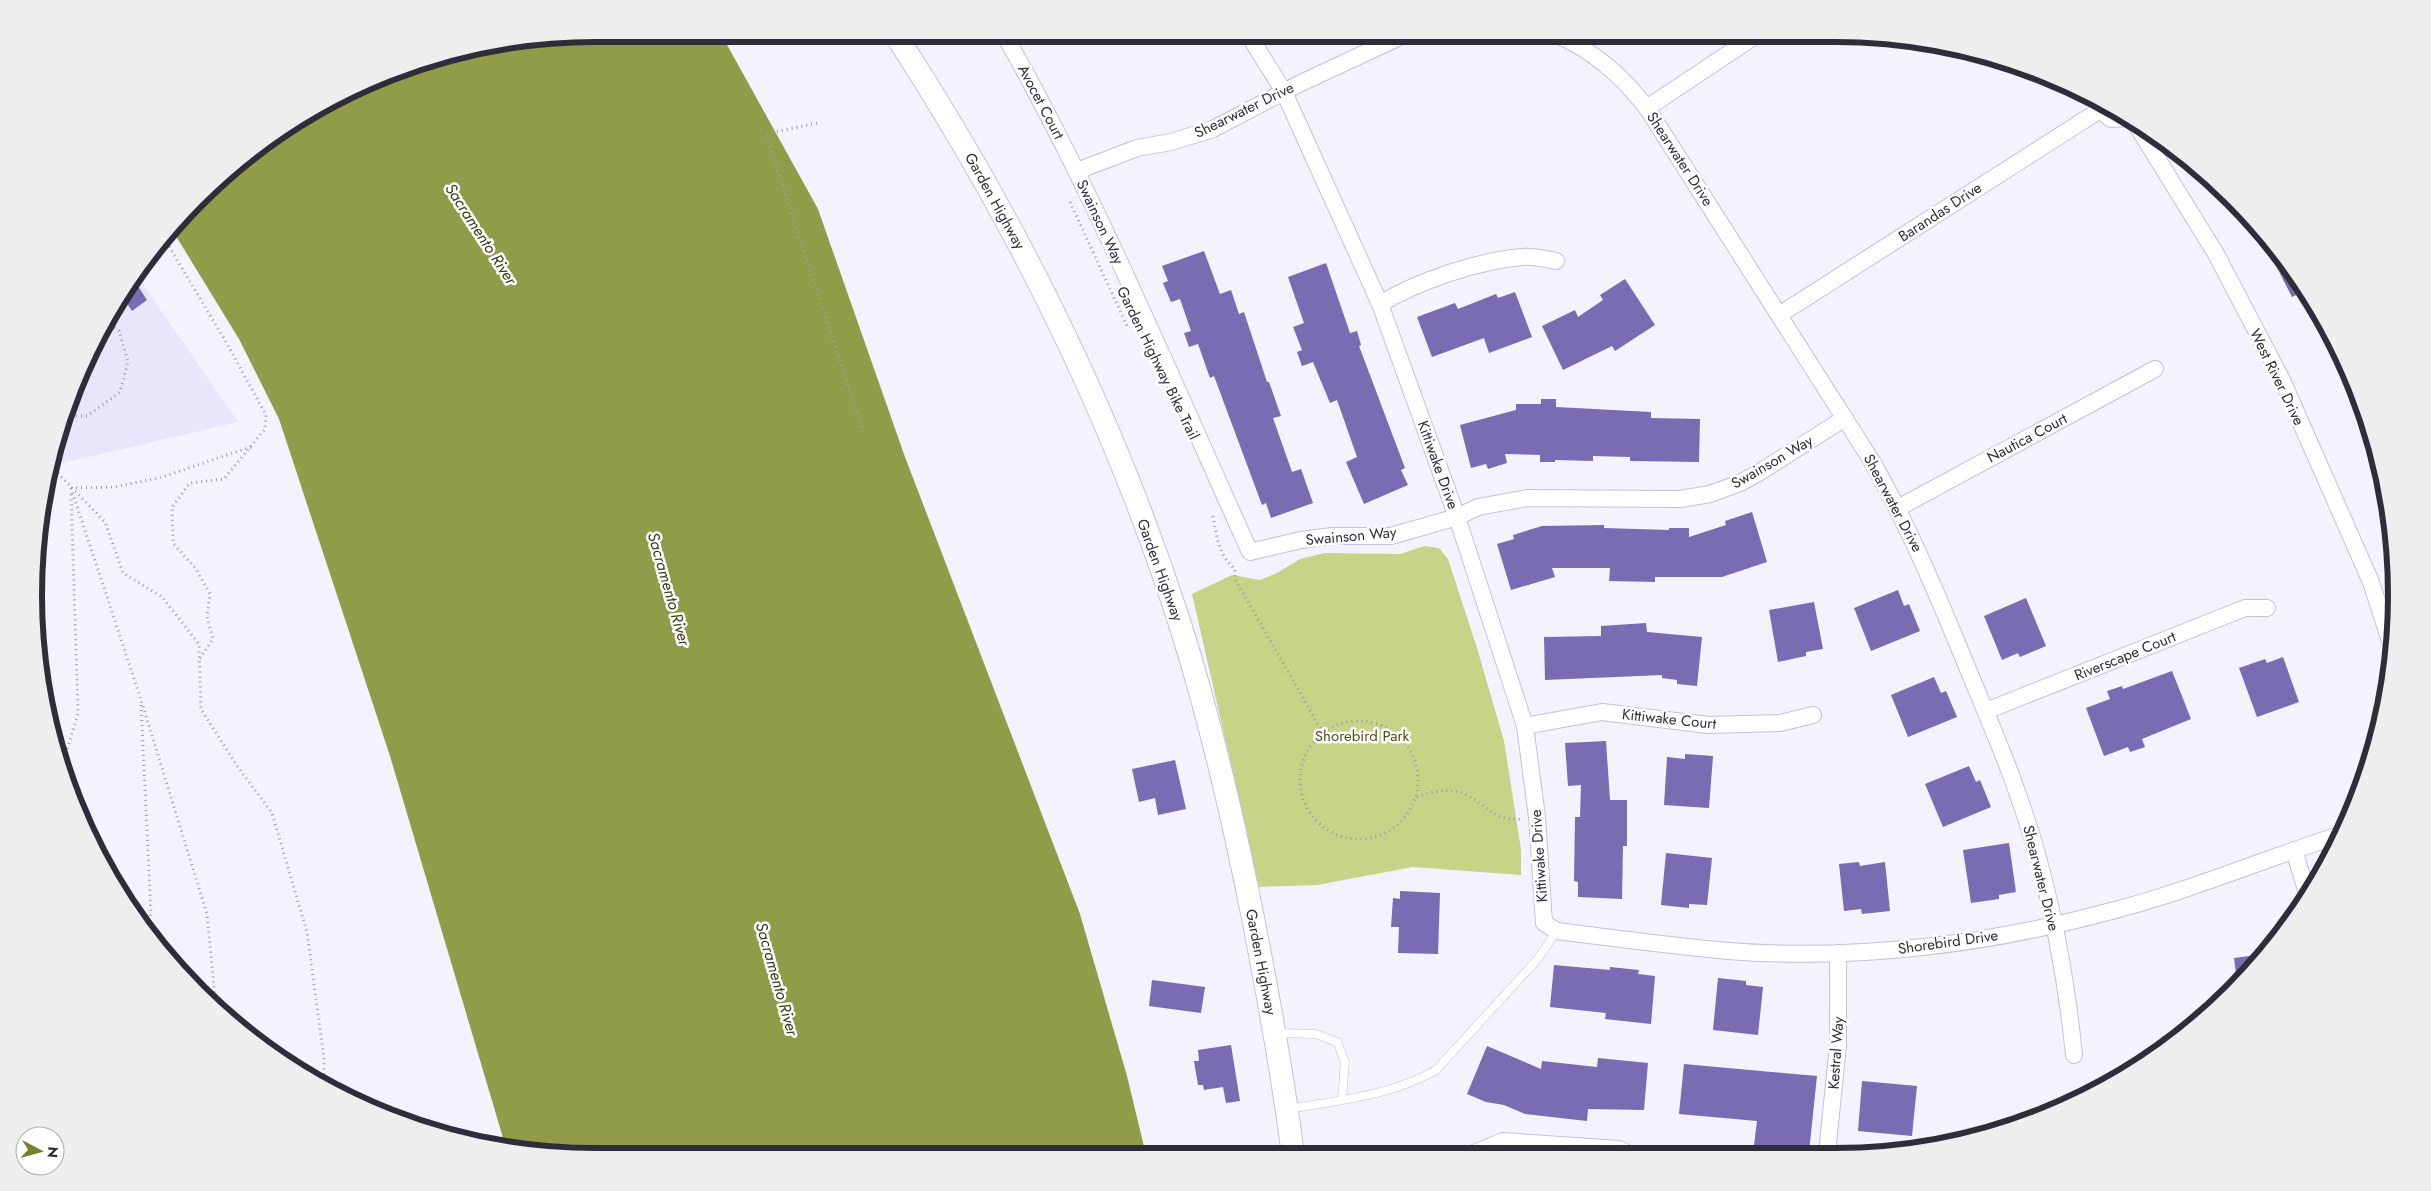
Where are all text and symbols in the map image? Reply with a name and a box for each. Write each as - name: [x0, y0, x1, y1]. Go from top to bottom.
- street label: Avocet Court: [1012, 61, 1070, 144]
- street label: Shearwater Drive: [1190, 76, 1298, 144]
- street label: Shearwater Drive: [1641, 108, 1719, 211]
- street label: Garden Highway: [959, 149, 1031, 254]
- street label: Swainson Way: [1071, 176, 1129, 268]
- street label: Barandas Drive: [1894, 177, 1986, 247]
- water label: Sacramento River: [440, 179, 523, 291]
- street label: Garden Highway Bike Trail: [1111, 282, 1205, 444]
- street label: West River Drive: [2244, 325, 2310, 429]
- street label: Nautica Court: [1983, 407, 2071, 468]
- street label: Kittiwake Drive: [1412, 418, 1464, 513]
- street label: Swainson Way: [1727, 429, 1817, 494]
- street label: Shearwater Drive: [1858, 450, 1928, 556]
- street label: Garden Highway: [1131, 516, 1189, 625]
- street label: Swainson Way: [1305, 521, 1398, 551]
- water label: Sacramento River: [642, 530, 697, 650]
- street label: Riverscape Court: [2071, 625, 2179, 686]
- street label: Kittiwake Court: [1621, 703, 1718, 735]
- park label: Shorebird Park: [1315, 725, 1410, 747]
- street label: Kittiwake Drive: [1525, 809, 1553, 903]
- street label: Shearwater Drive: [2017, 823, 2065, 933]
- street label: Garden Highway: [1240, 907, 1282, 1017]
- water label: Sacramento River: [750, 920, 805, 1040]
- street label: Shorebird Drive: [1896, 924, 2000, 960]
- street label: Kestral Way: [1822, 1016, 1850, 1090]
- north arrow: [15, 1126, 65, 1176]
- text: N: [42, 1146, 63, 1159]

